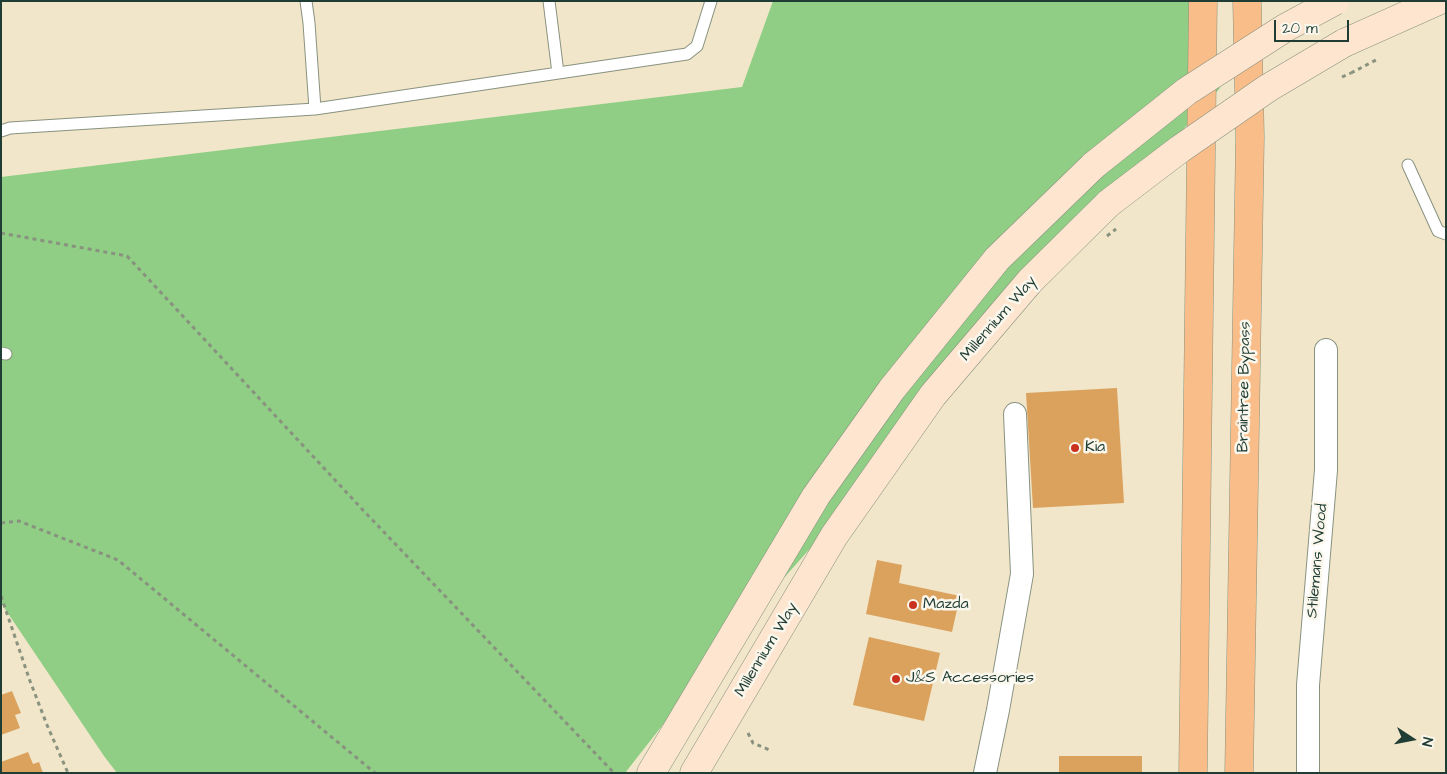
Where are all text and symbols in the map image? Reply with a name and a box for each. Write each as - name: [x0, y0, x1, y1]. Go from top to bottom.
- scale bar: [1277, 10, 1352, 42]
- text: 20 m: [1282, 18, 1318, 39]
- street label: Millennium Way: [957, 272, 1041, 366]
- street label: Braintree Bypass: [1234, 321, 1256, 453]
- place label: Kia: [1085, 438, 1105, 458]
- marker: Kia: [1069, 442, 1081, 454]
- street label: Stilemans Wood: [1303, 503, 1333, 619]
- place label: Mazda: [923, 595, 969, 615]
- street label: Millennium Way: [731, 599, 803, 701]
- marker: Mazda: [907, 599, 919, 611]
- place label: J&S Accessories: [906, 669, 1034, 689]
- marker: J&S Accessories: [890, 673, 902, 685]
- north arrow: [1387, 714, 1437, 764]
- text: N: [1416, 736, 1437, 748]

